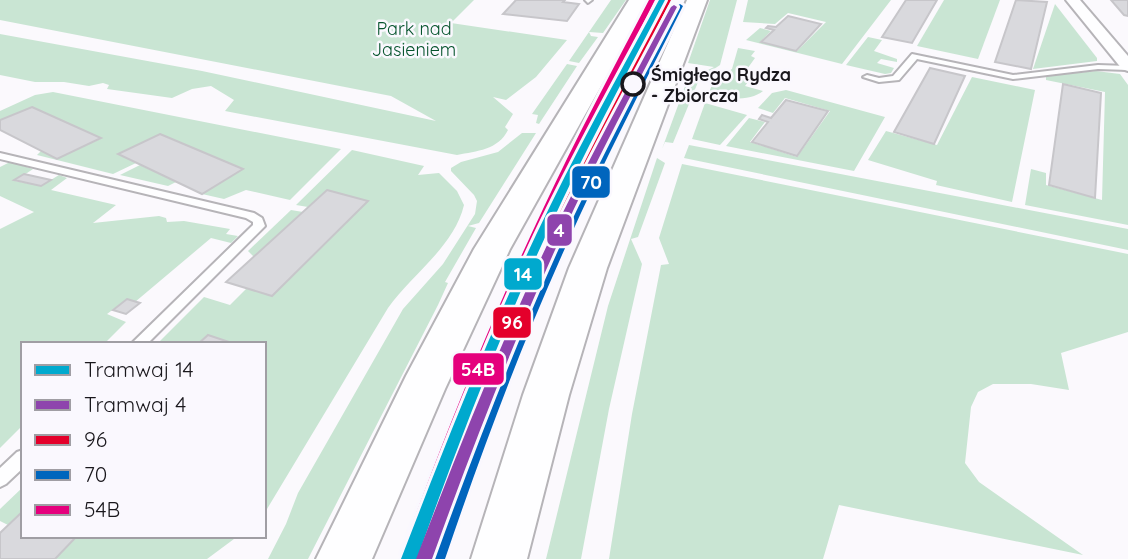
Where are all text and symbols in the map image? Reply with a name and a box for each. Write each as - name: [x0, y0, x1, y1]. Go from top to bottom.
- park label: Park nad Jasieniem: [372, 17, 456, 61]
- place label: Śmigłego Rydza - Zbiorcza: [651, 63, 791, 107]
- marker: Śmigłego Rydza - Zbiorcza: [621, 72, 645, 96]
- line badge: 70: [571, 165, 611, 199]
- text: 70: [580, 170, 602, 194]
- line badge: 4: [546, 213, 573, 247]
- text: 4: [553, 218, 565, 242]
- line badge: 14: [503, 257, 543, 291]
- text: 14: [514, 262, 532, 286]
- line badge: 96: [492, 306, 532, 339]
- text: 96: [501, 310, 523, 334]
- legend: [21, 342, 266, 538]
- line badge: 54B: [452, 352, 505, 386]
- text: Tramwaj 14: [84, 356, 194, 382]
- text: 54B: [461, 357, 495, 381]
- text: Tramwaj 4: [84, 391, 186, 417]
- text: 96: [84, 426, 107, 452]
- text: 70: [84, 461, 107, 487]
- text: 54B: [84, 496, 120, 522]

